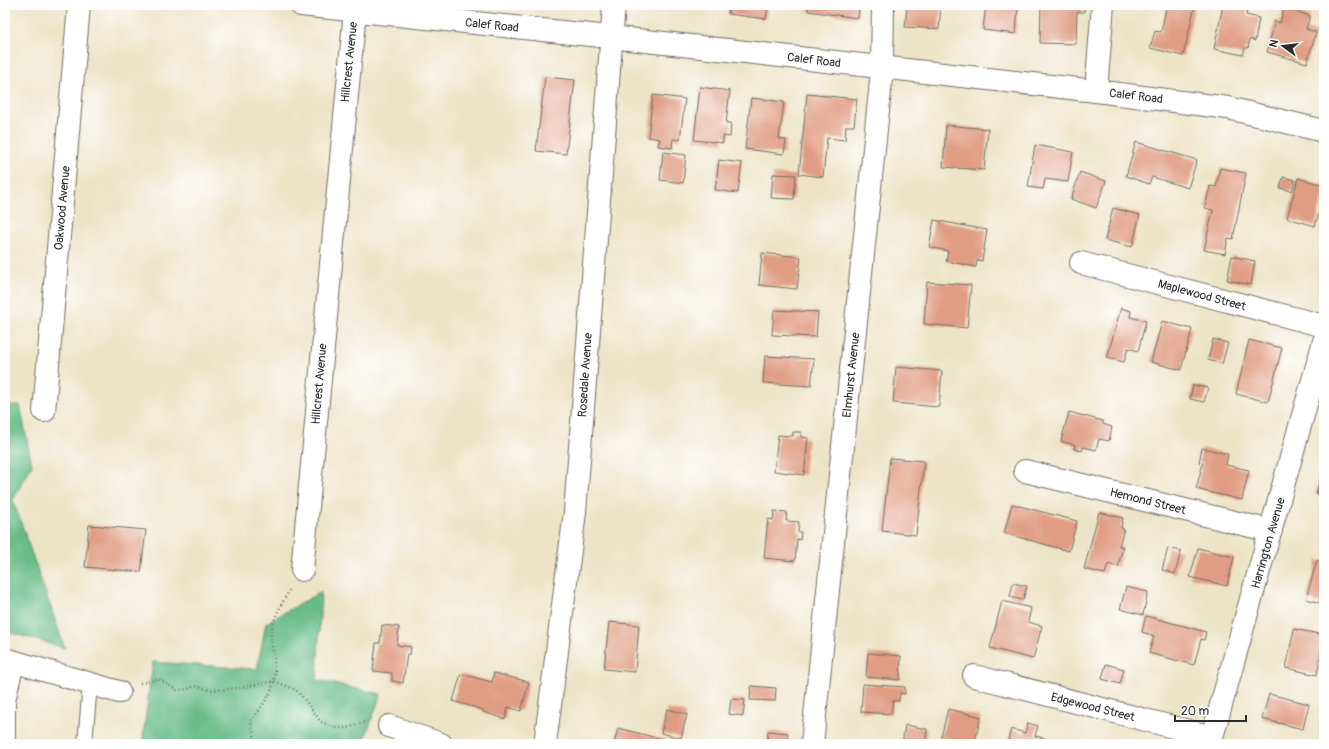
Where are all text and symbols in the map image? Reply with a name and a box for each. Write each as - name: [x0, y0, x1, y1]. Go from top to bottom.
- street label: Calef Road: [464, 15, 520, 36]
- street label: Hillcrest Avenue: [338, 21, 361, 103]
- north arrow: [1263, 26, 1303, 66]
- text: N: [1267, 38, 1281, 49]
- street label: Calef Road: [786, 50, 842, 71]
- street label: Calef Road: [1108, 86, 1164, 107]
- street label: Oakwood Avenue: [51, 165, 74, 251]
- street label: Maplewood Street: [1156, 277, 1248, 315]
- street label: Rosedale Avenue: [575, 332, 596, 418]
- street label: Elmhurst Avenue: [840, 332, 863, 418]
- street label: Hillcrest Avenue: [308, 343, 331, 425]
- street label: Hemond Street: [1108, 485, 1188, 518]
- street label: Harrington Avenue: [1248, 496, 1289, 590]
- street label: Edgewood Street: [1049, 690, 1137, 725]
- scale bar: [1175, 697, 1246, 723]
- text: 20 m: [1181, 704, 1210, 719]

